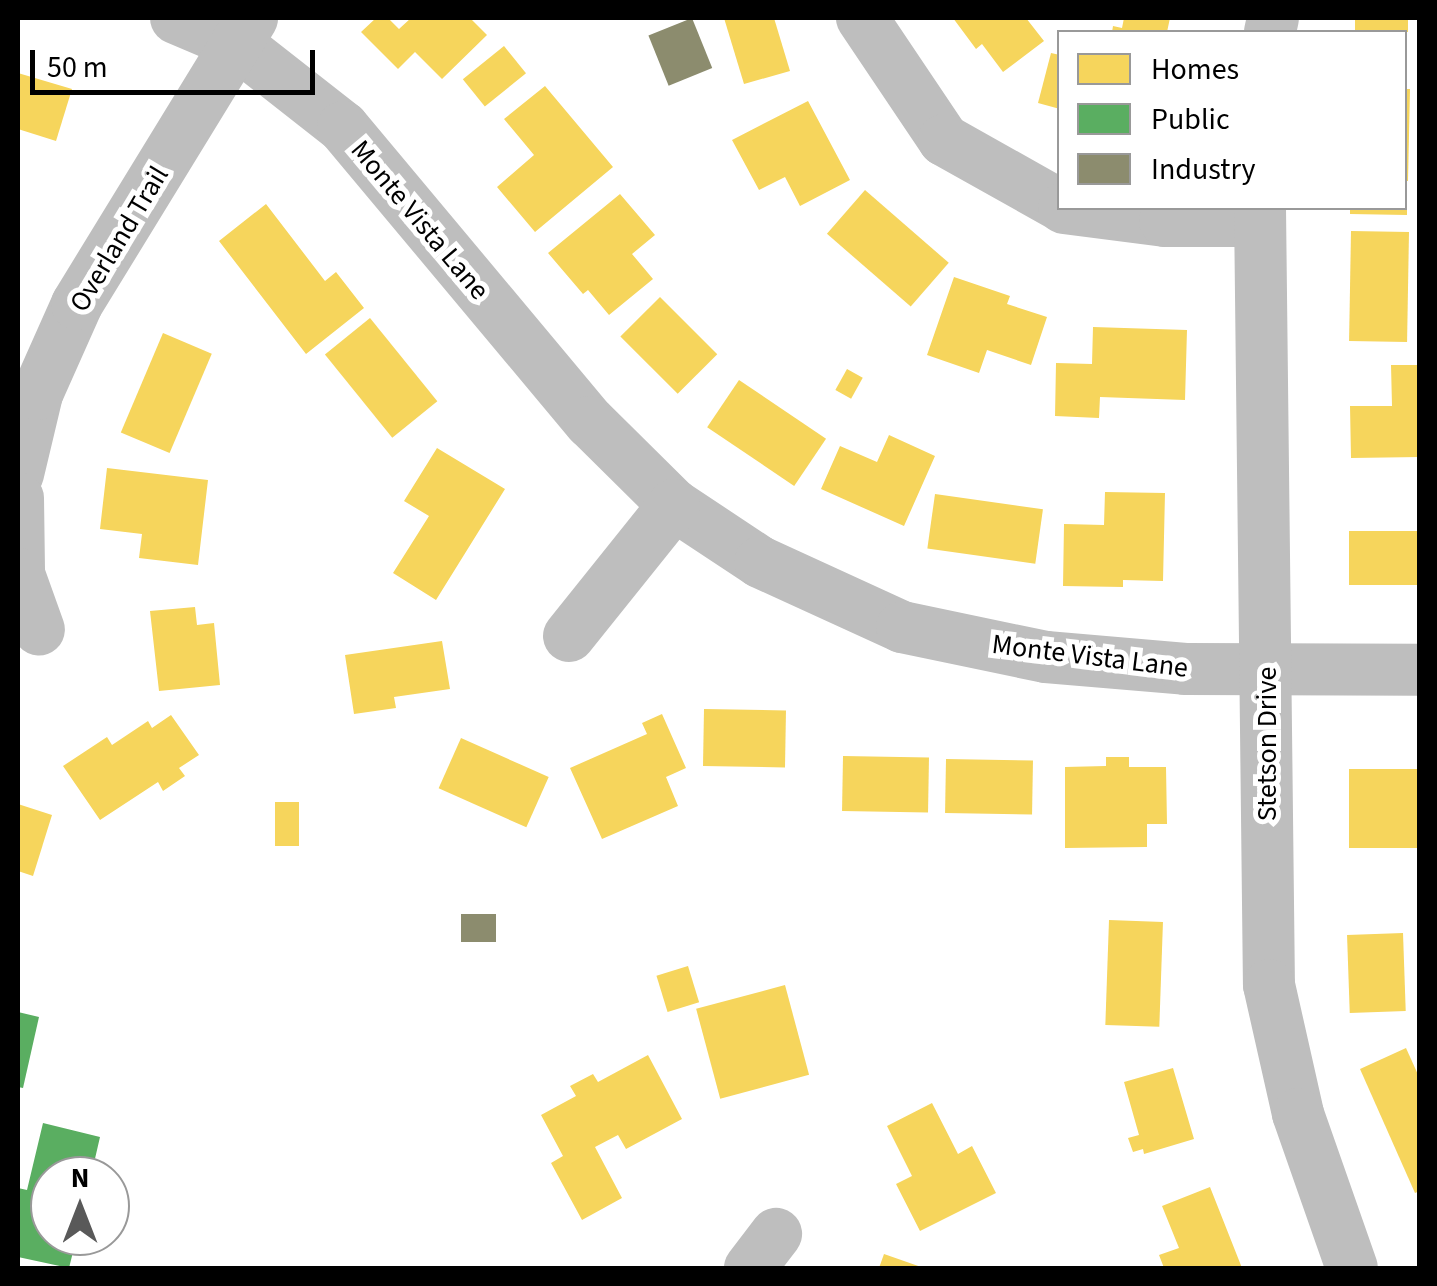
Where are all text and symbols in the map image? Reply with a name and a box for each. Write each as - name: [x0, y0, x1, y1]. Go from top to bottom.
- scale bar: [35, 30, 320, 92]
- legend: [1057, 30, 1407, 210]
- text: 50 m: [47, 46, 108, 89]
- text: Homes: [1151, 48, 1239, 91]
- text: Public: [1151, 98, 1230, 141]
- street label: Monte Vista Lane: [344, 134, 496, 306]
- text: Industry: [1151, 148, 1256, 191]
- street label: Overland Trail: [62, 160, 176, 318]
- street label: Monte Vista Lane: [990, 627, 1190, 685]
- street label: Stetson Drive: [1250, 667, 1284, 821]
- north arrow: [30, 1156, 130, 1256]
- text: N: [71, 1158, 89, 1198]

